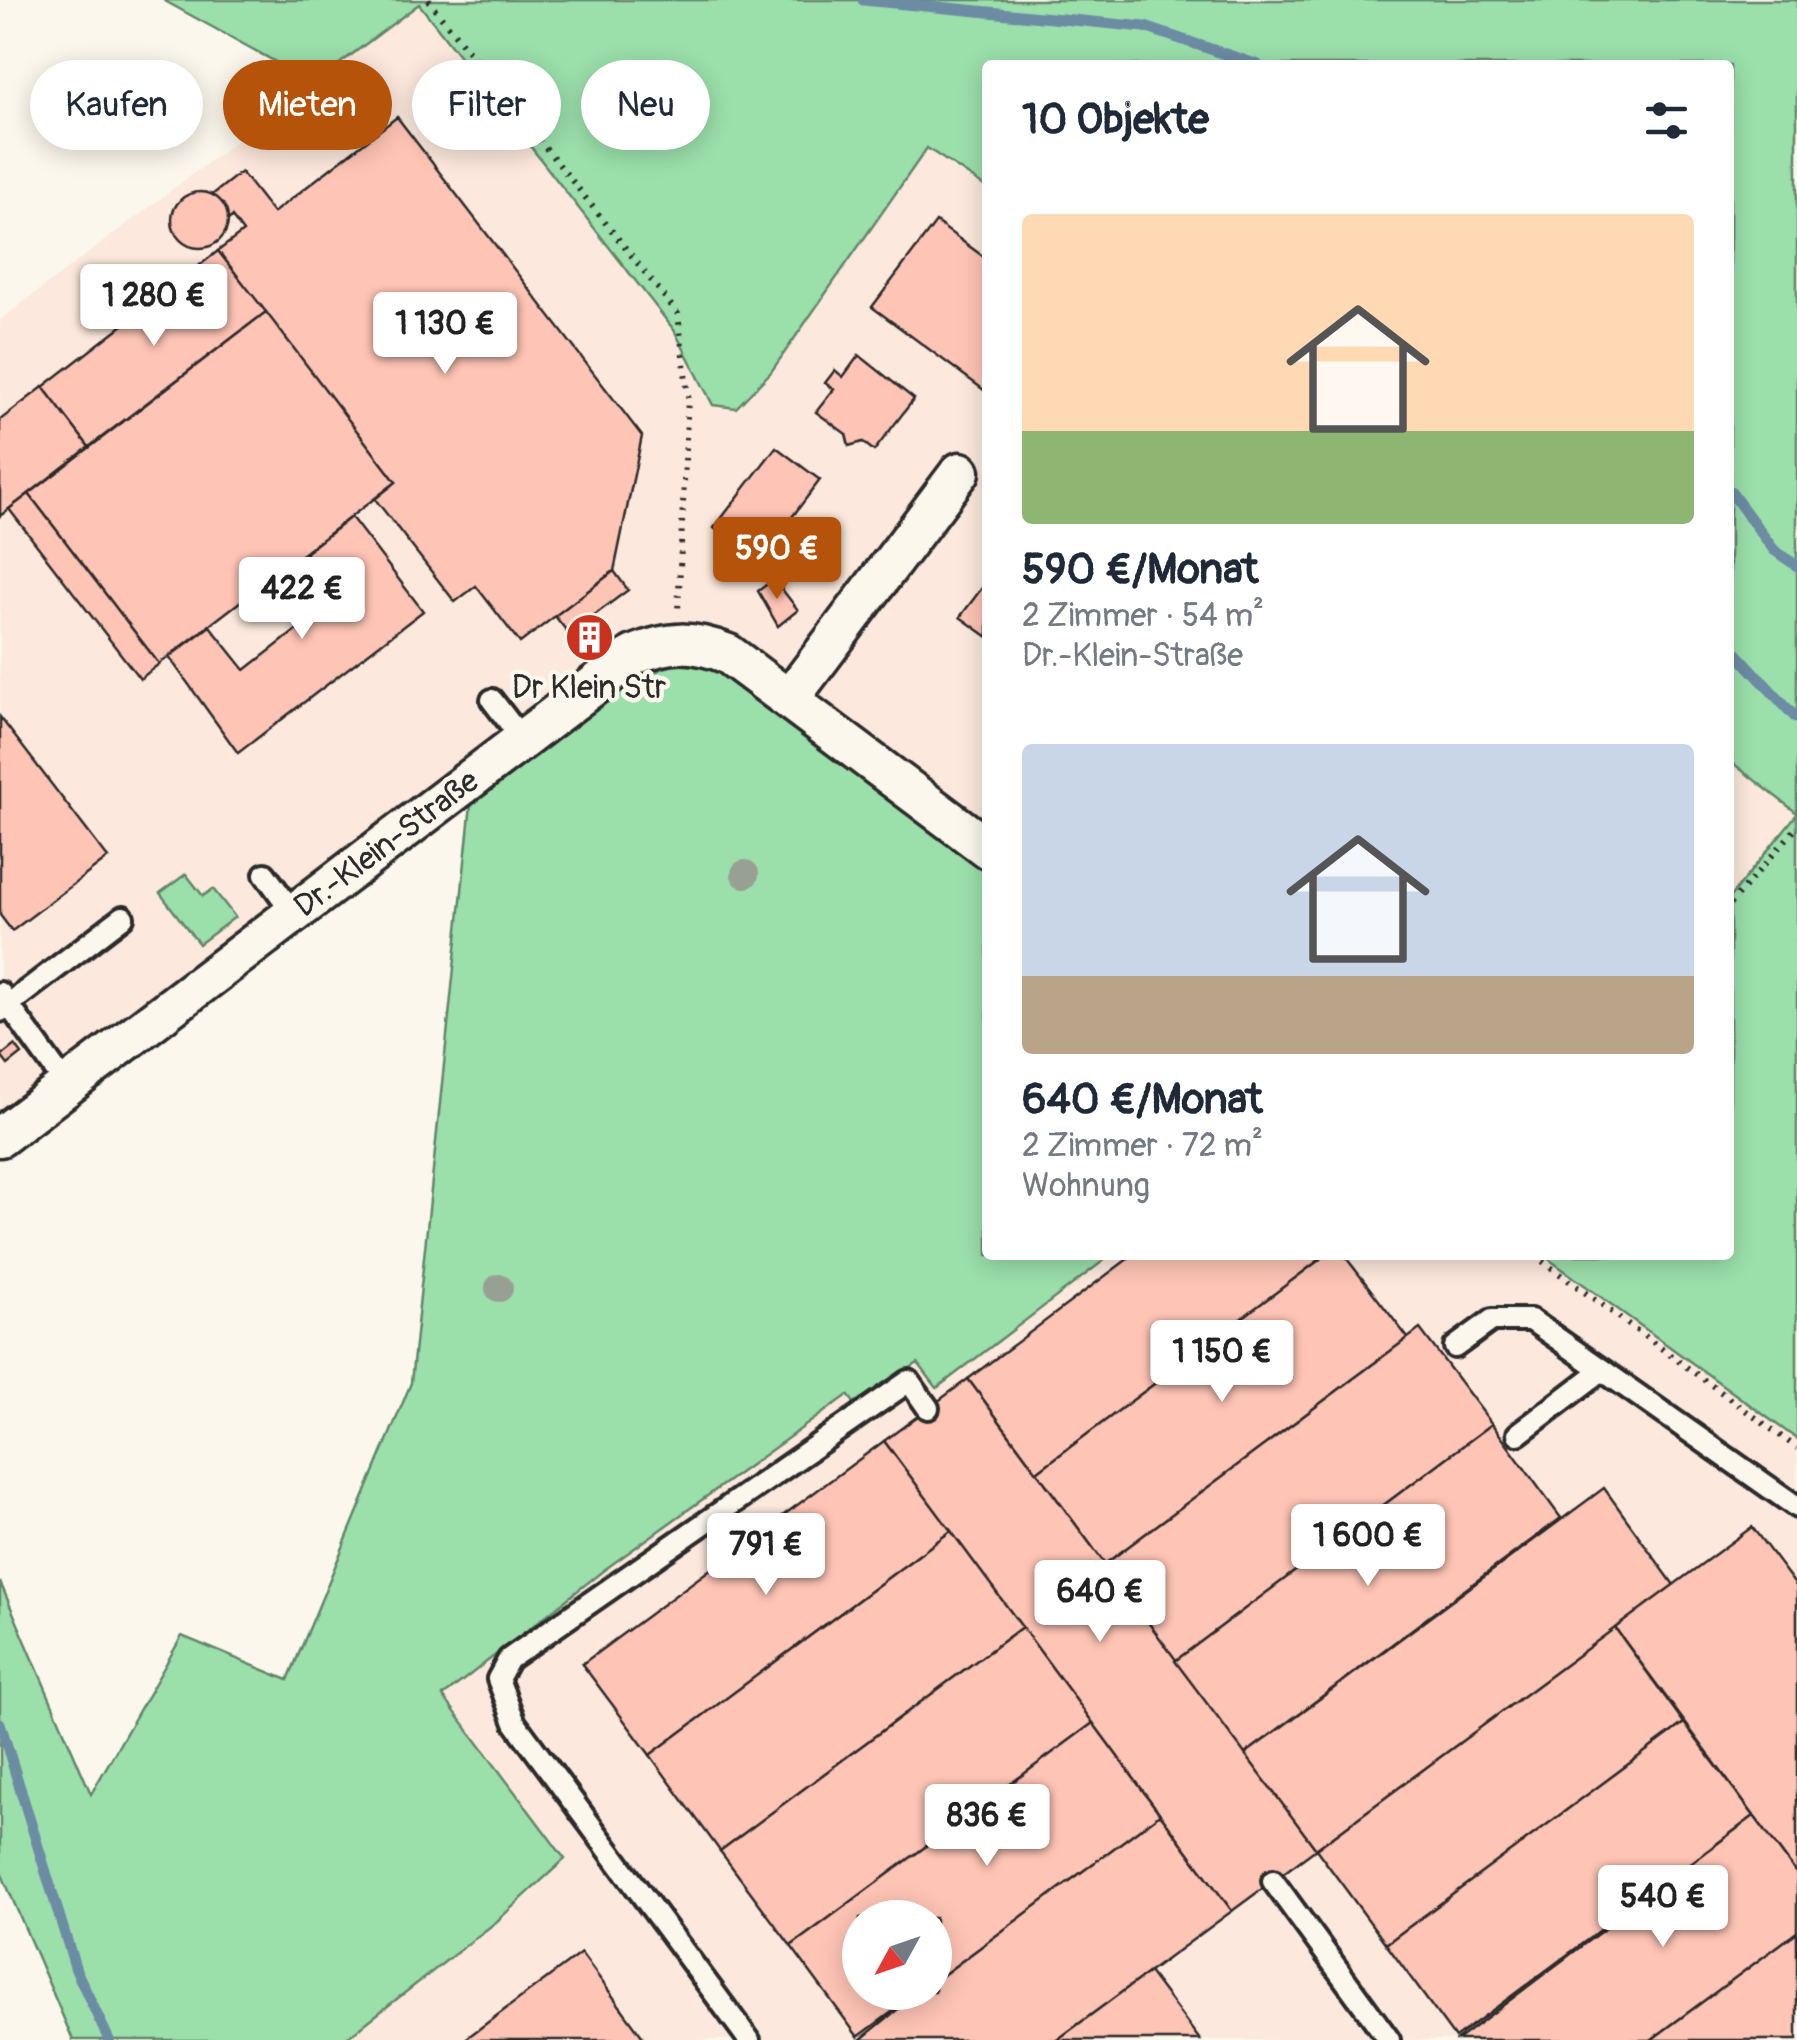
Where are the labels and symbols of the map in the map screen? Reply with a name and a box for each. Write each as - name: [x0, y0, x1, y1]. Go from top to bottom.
- pin: 1 280 €: [62, 264, 246, 349]
- pin: 1 130 €: [353, 292, 537, 377]
- pin: 590 €: [707, 517, 847, 602]
- pin: 422 €: [232, 557, 372, 642]
- building icon: Dr Klein Str: [563, 611, 615, 663]
- place label: Dr Klein Str: [512, 668, 667, 708]
- street label: Dr.-Klein-Straße: [286, 761, 487, 926]
- pin: 1 150 €: [1130, 1320, 1314, 1405]
- pin: 1 600 €: [1276, 1504, 1460, 1589]
- pin: 791 €: [696, 1513, 836, 1598]
- pin: 640 €: [1030, 1560, 1170, 1645]
- pin: 836 €: [917, 1784, 1057, 1869]
- pin: 540 €: [1593, 1865, 1733, 1950]
- north arrow: [842, 1900, 952, 2010]

